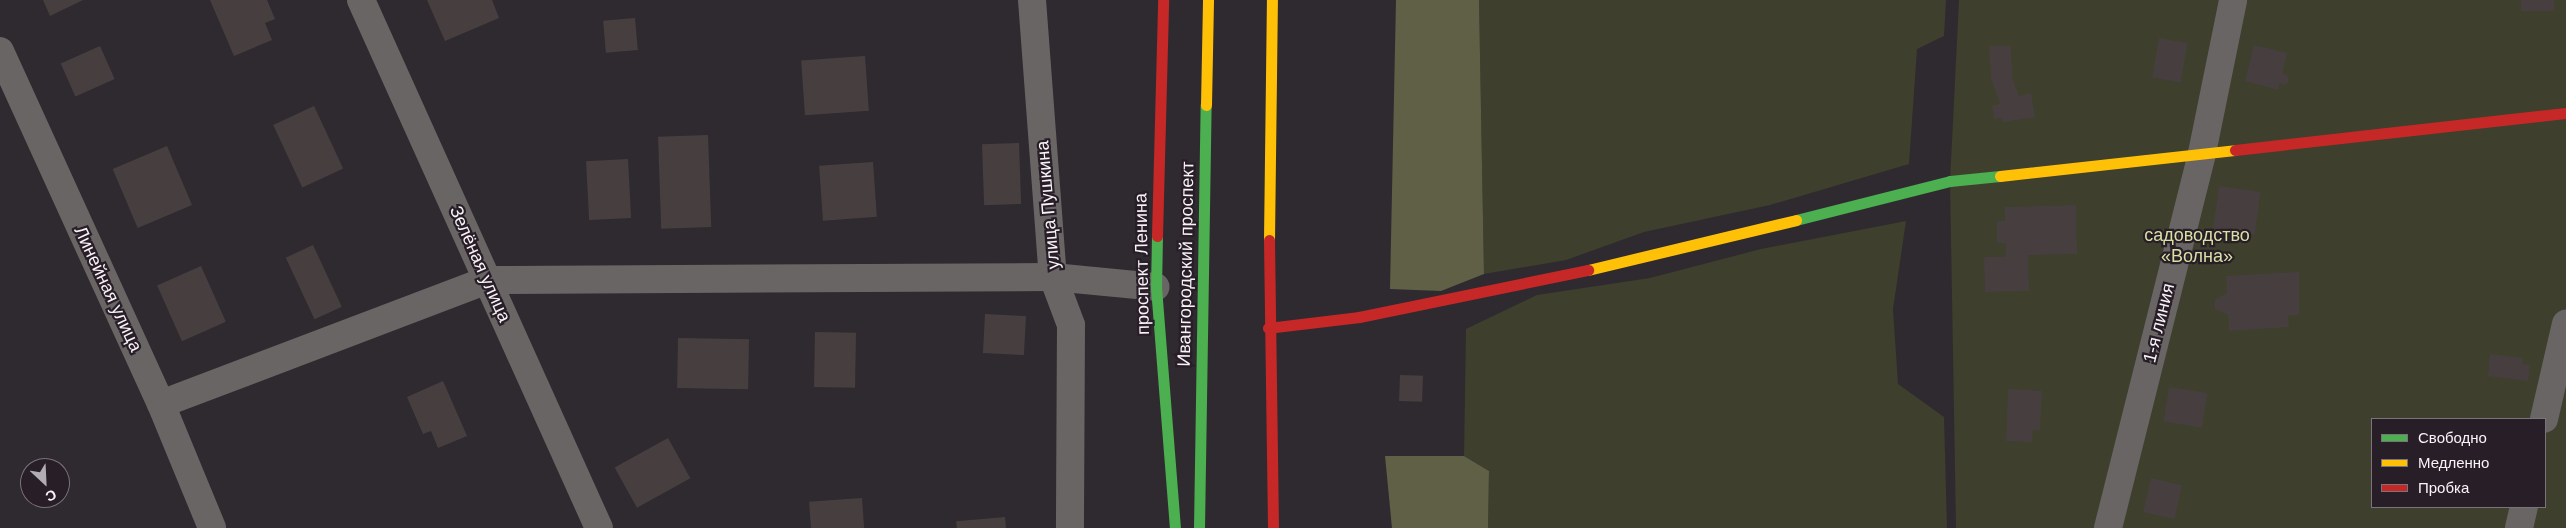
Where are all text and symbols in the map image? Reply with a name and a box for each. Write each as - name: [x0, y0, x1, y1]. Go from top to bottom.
- street label: улица Пушкина: [1032, 140, 1064, 270]
- street label: Ивангородский проспект: [1173, 161, 1199, 367]
- street label: проспект Ленина: [1130, 193, 1154, 335]
- street label: Зелёная улица: [445, 203, 515, 325]
- street label: Линейная улица: [69, 223, 147, 355]
- park label: садоводство «Волна»: [2144, 225, 2250, 268]
- street label: 1-я линия: [2139, 281, 2179, 365]
- legend: [2371, 418, 2546, 508]
- text: Свободно: [2418, 429, 2487, 446]
- text: Медленно: [2418, 454, 2489, 471]
- north arrow: [20, 458, 70, 508]
- text: Пробка: [2418, 479, 2469, 496]
- text: С: [43, 486, 59, 505]

